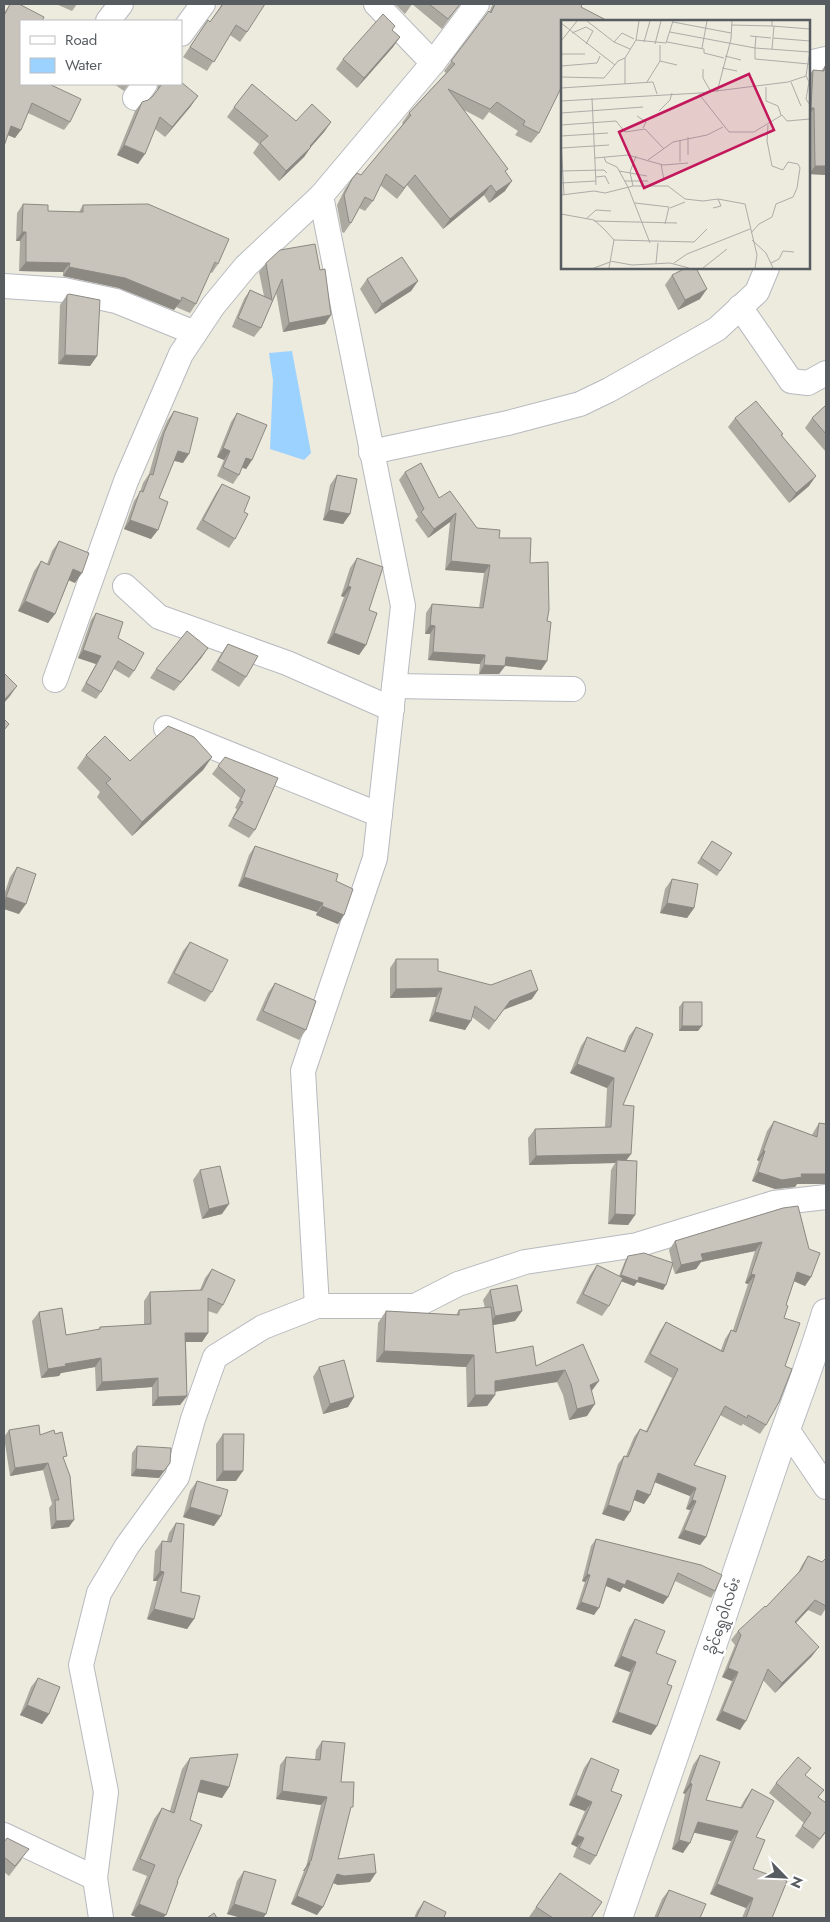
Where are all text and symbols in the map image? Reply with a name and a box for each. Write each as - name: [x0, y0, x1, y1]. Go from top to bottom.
- legend: [20, 20, 182, 85]
- inset map: [561, 20, 810, 269]
- text: Road: [65, 29, 97, 51]
- text: Water: [65, 54, 103, 76]
- street label: ခိုင်ရွှေဝါလမ်း: [701, 1575, 747, 1658]
- north arrow: [760, 1852, 810, 1902]
- text: N: [785, 1873, 808, 1891]

